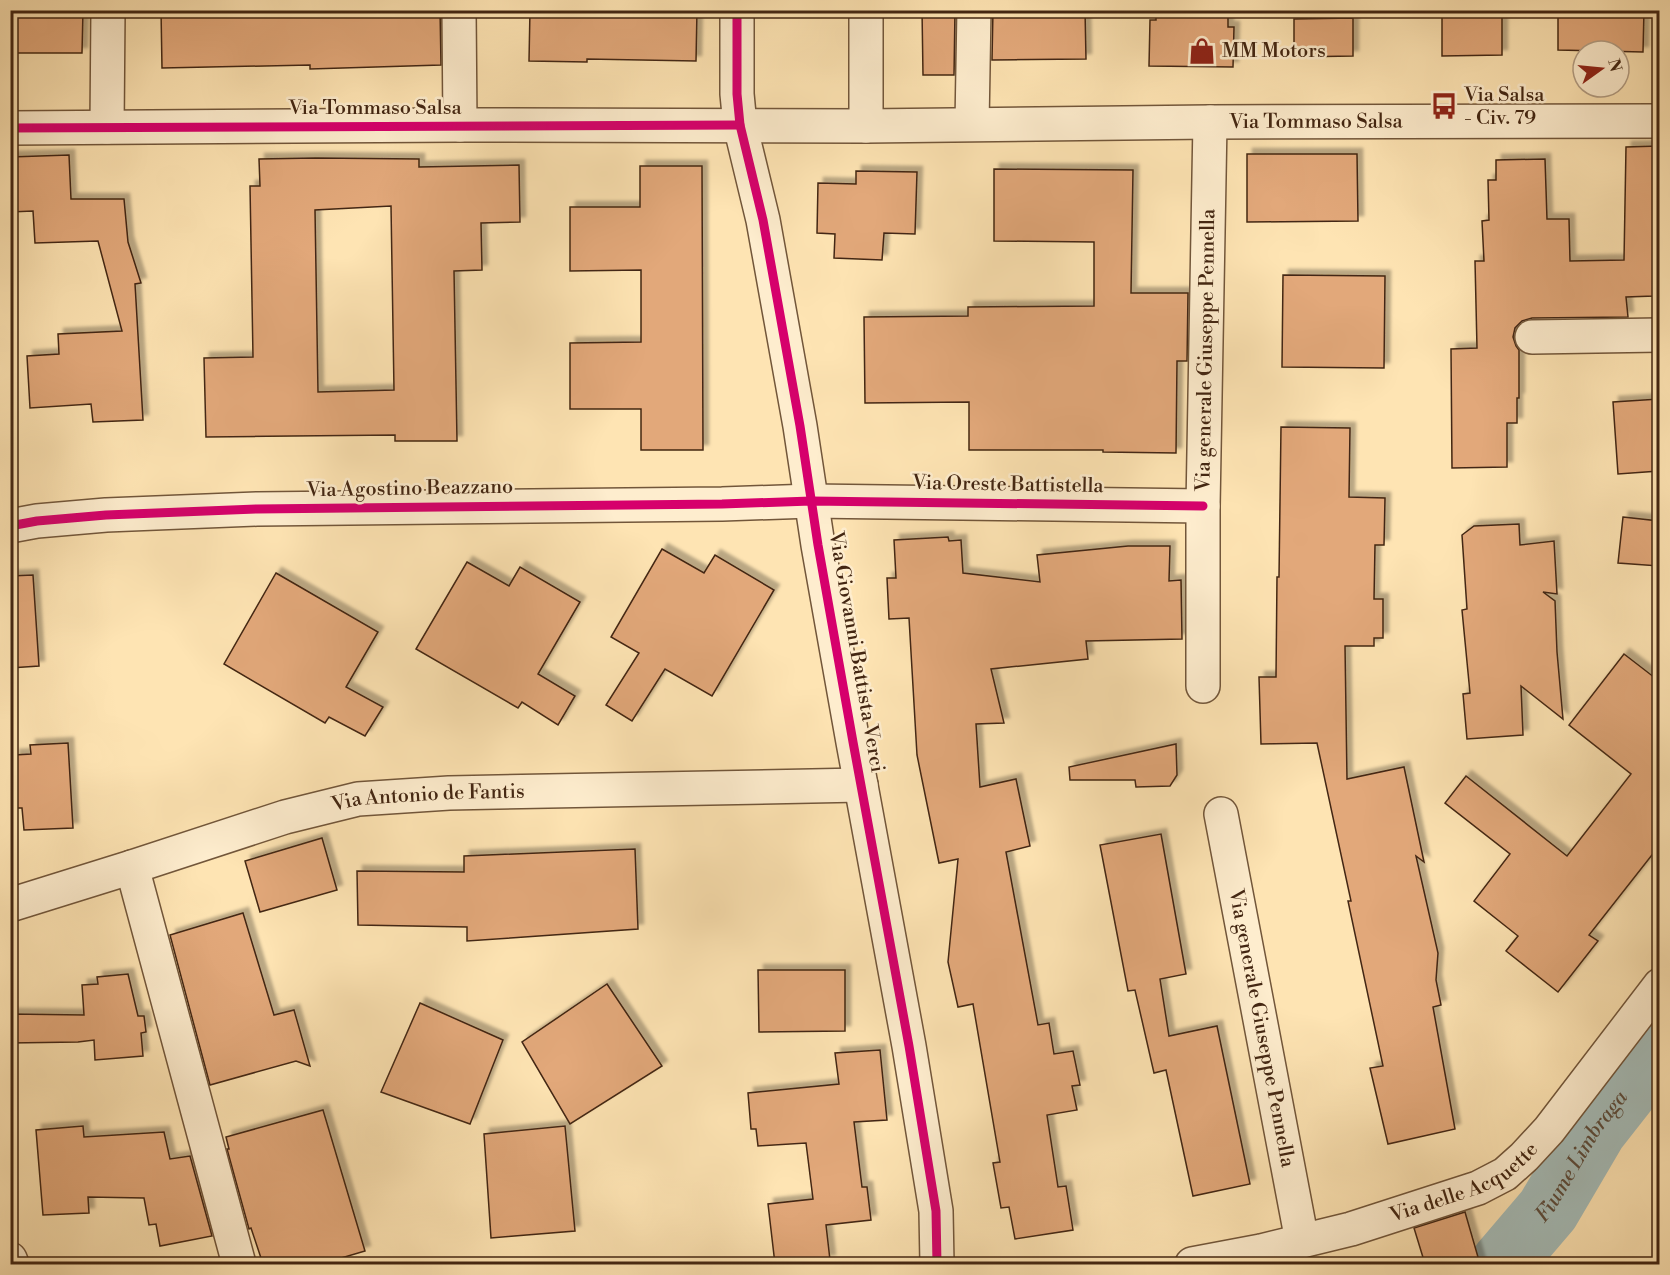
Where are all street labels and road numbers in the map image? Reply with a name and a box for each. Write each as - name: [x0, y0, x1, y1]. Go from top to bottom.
- street label: Via Tommaso Salsa: [287, 96, 462, 121]
- street label: Via Tommaso Salsa: [1228, 109, 1404, 134]
- street label: Via generale Giuseppe Pennella: [1191, 208, 1221, 493]
- street label: Via Oreste Battistella: [911, 471, 1105, 499]
- street label: Via Agostino Beazzano: [306, 475, 513, 503]
- street label: Via Giovanni Battista Verci: [822, 529, 890, 775]
- street label: Via Antonio de Fantis: [328, 779, 525, 818]
- street label: Via generale Giuseppe Pennella: [1223, 886, 1300, 1170]
- street label: Via delle Acquette: [1386, 1137, 1544, 1228]

